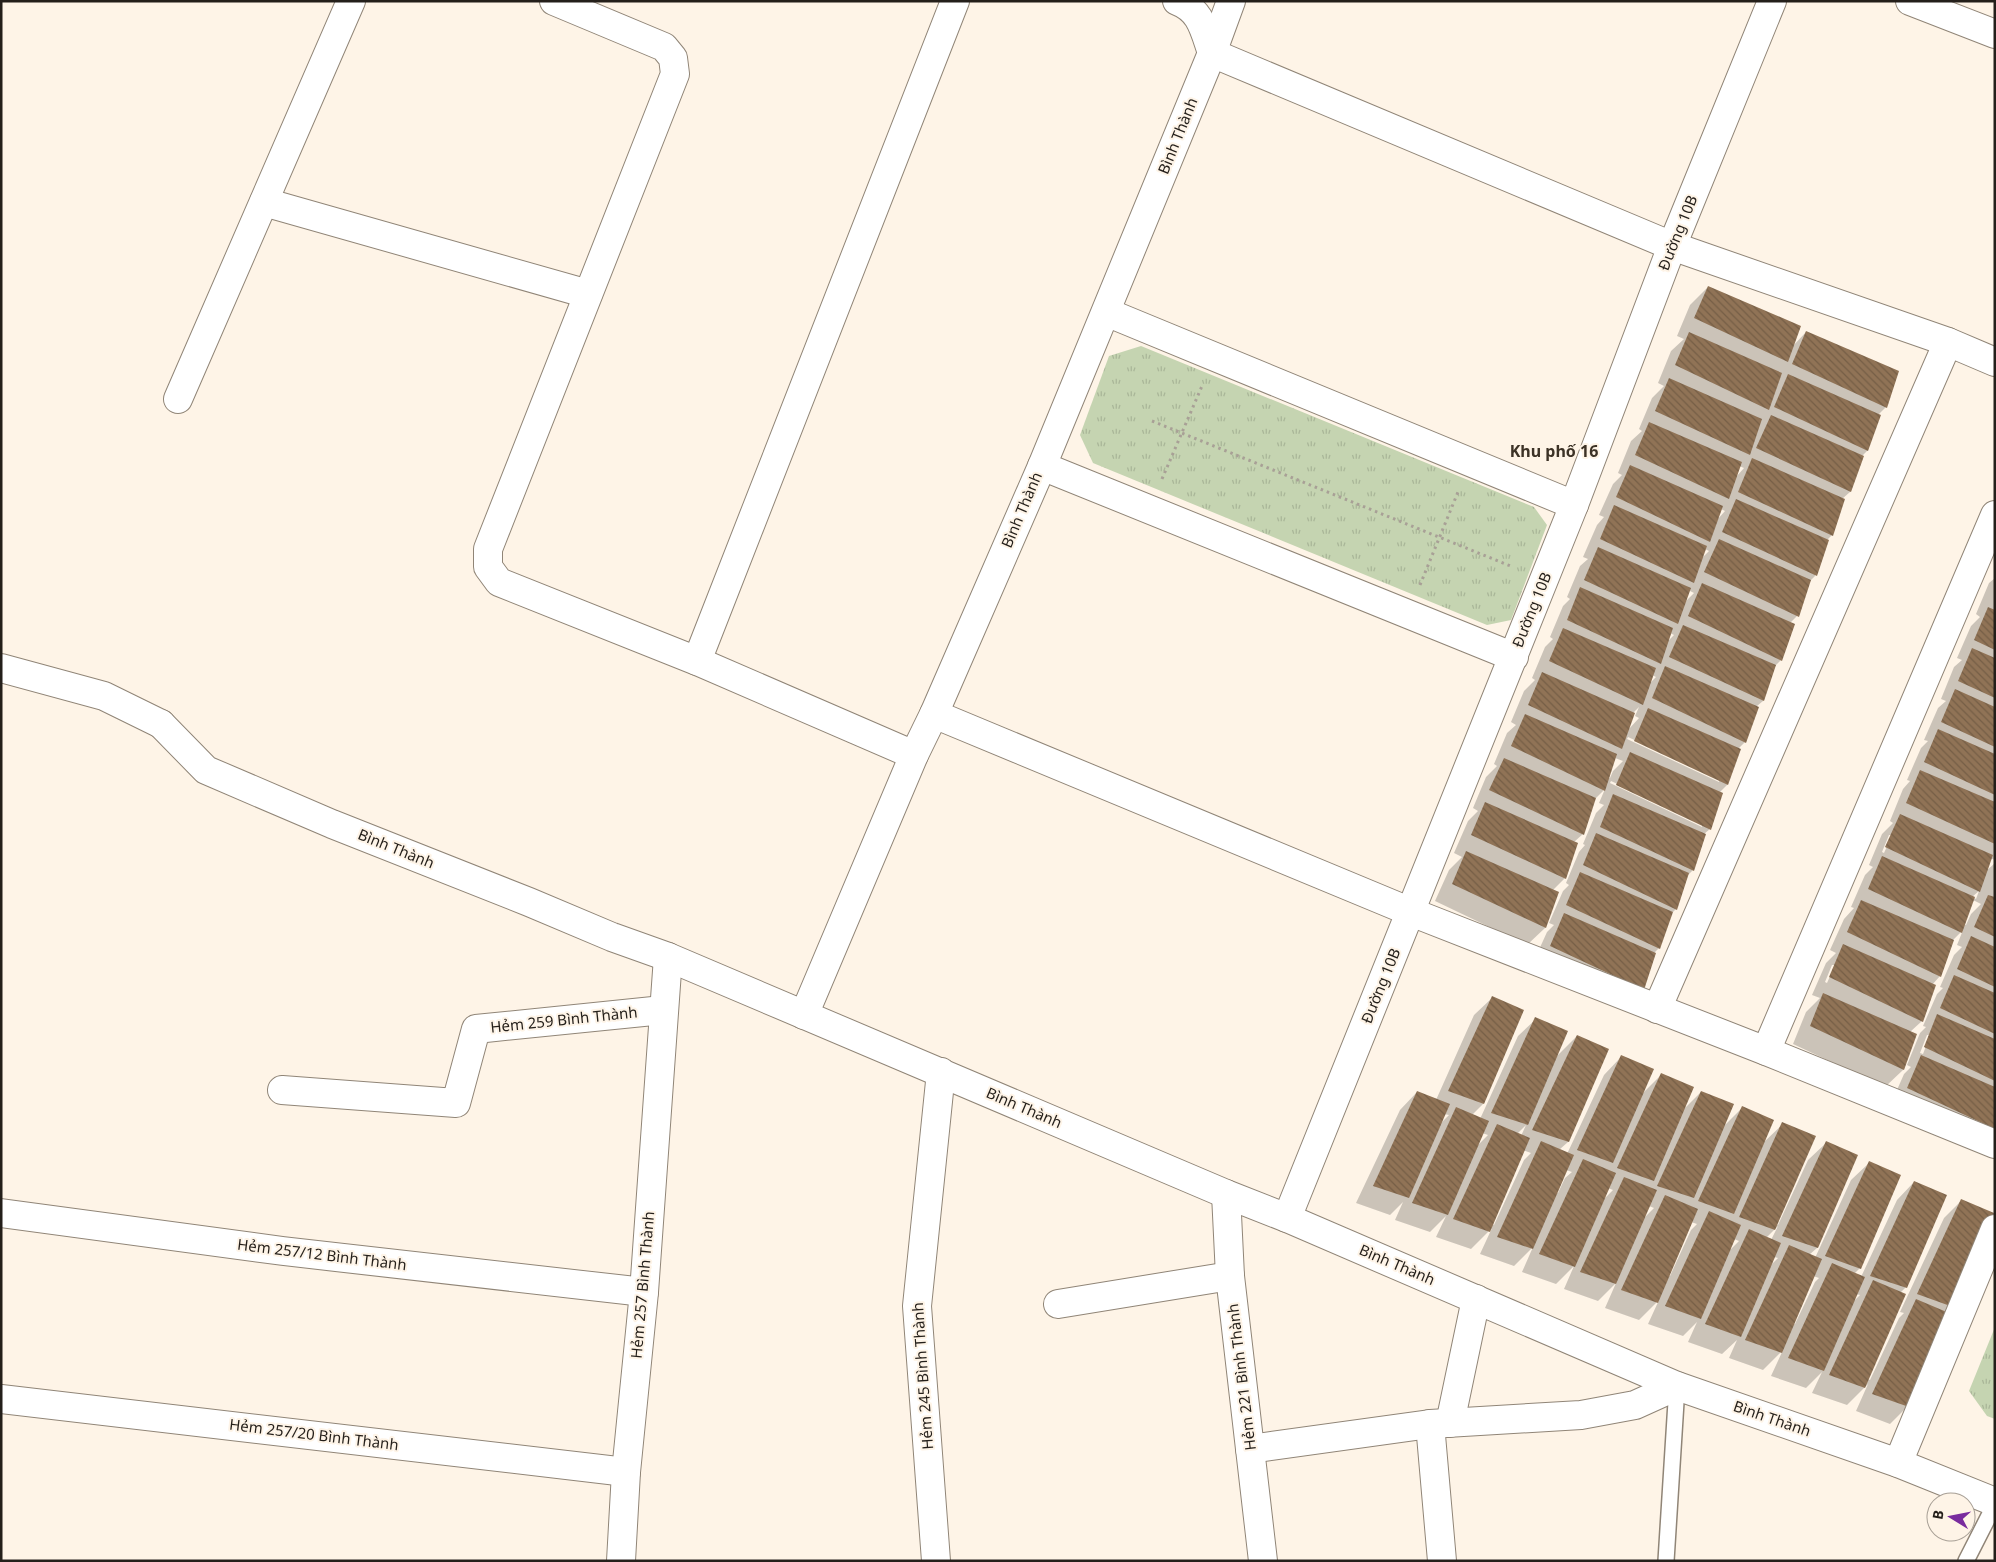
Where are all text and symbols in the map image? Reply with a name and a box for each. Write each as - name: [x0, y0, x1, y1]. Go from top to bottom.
- street label: Bình Thành: [1153, 94, 1201, 177]
- street label: Đường 10B: [1653, 192, 1701, 273]
- district label: Khu phố 16: [1510, 440, 1598, 462]
- street label: Bình Thành: [996, 469, 1046, 551]
- street label: Đường 10B: [1507, 569, 1555, 650]
- street label: Bình Thành: [355, 824, 438, 872]
- street label: Đường 10B: [1356, 945, 1404, 1026]
- street label: Hẻm 259 Bình Thành: [489, 1001, 638, 1037]
- street label: Bình Thành: [983, 1082, 1065, 1132]
- street label: Hẻm 257 Bình Thành: [626, 1210, 658, 1359]
- street label: Hẻm 257/12 Bình Thành: [236, 1234, 408, 1274]
- street label: Bình Thành: [1356, 1239, 1438, 1289]
- street label: Hẻm 245 Bình Thành: [907, 1302, 937, 1450]
- street label: Hẻm 221 Bình Thành: [1222, 1303, 1260, 1452]
- street label: Bình Thành: [1731, 1395, 1814, 1441]
- street label: Hẻm 257/20 Bình Thành: [228, 1414, 400, 1454]
- north arrow: [1926, 1492, 1976, 1542]
- text: B: [1928, 1508, 1948, 1521]

